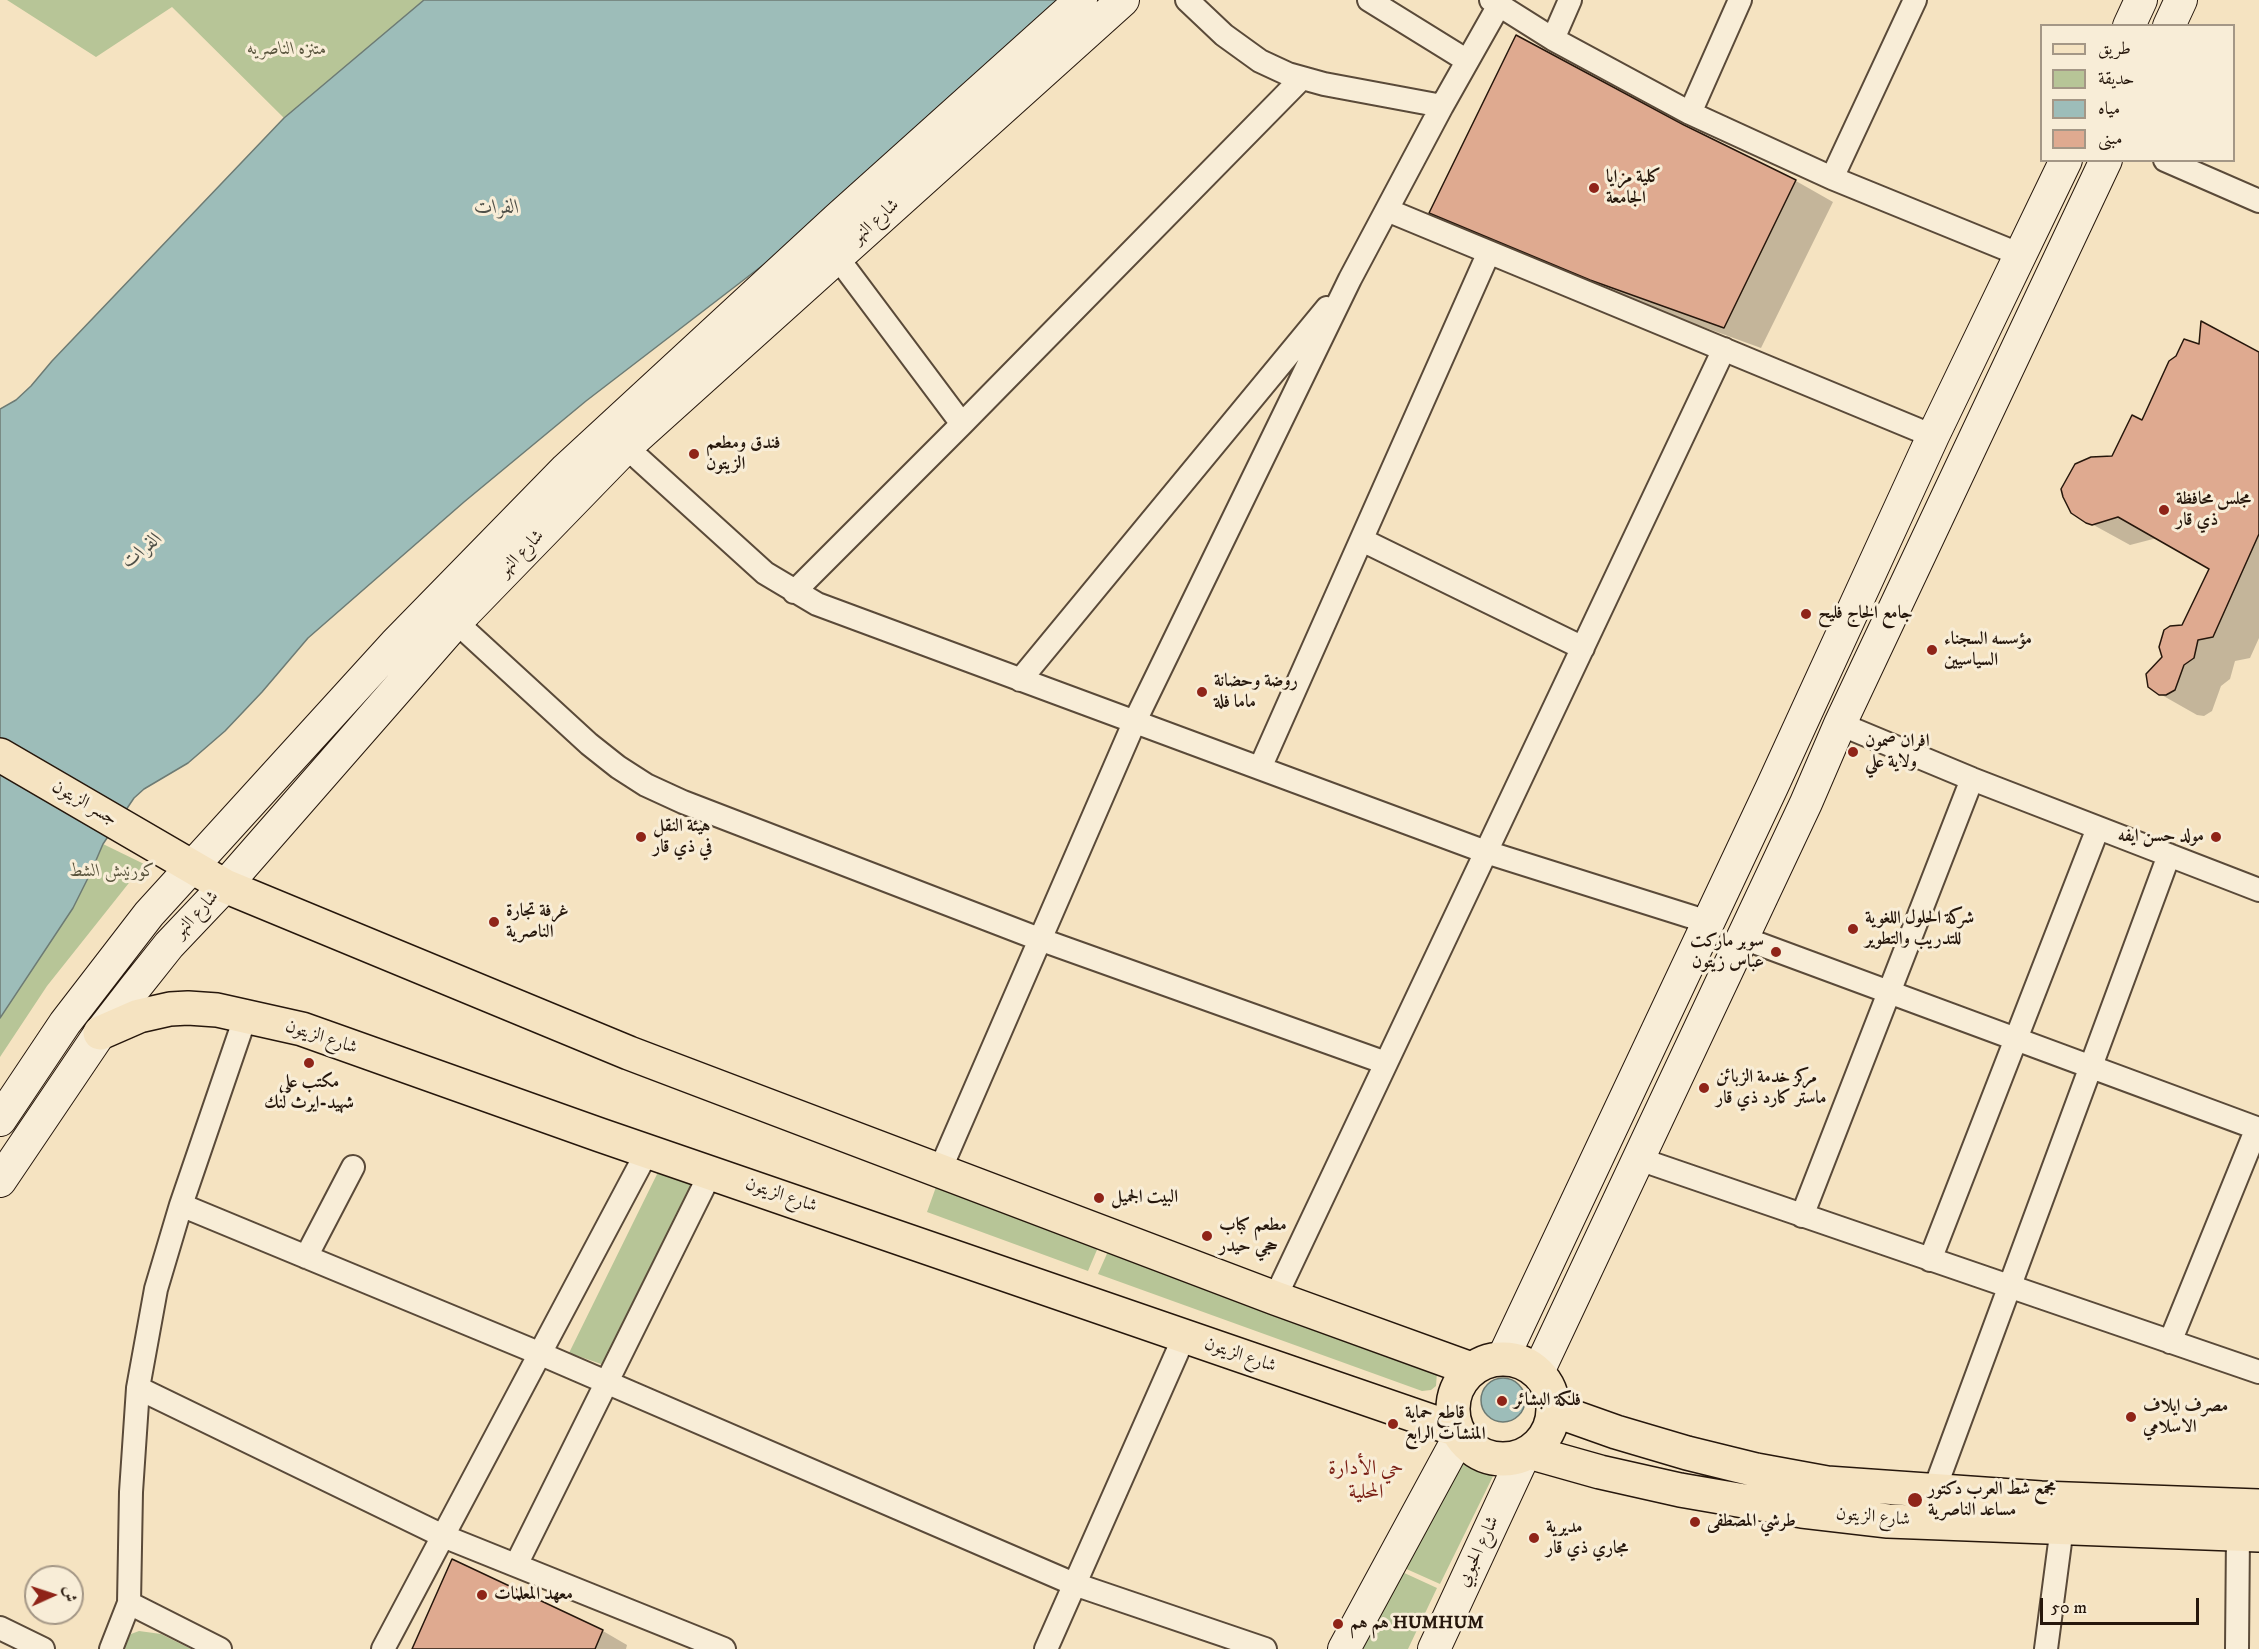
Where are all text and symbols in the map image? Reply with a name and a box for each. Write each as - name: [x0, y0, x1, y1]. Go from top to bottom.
- legend: [2040, 24, 2235, 162]
- text: طريق: [2098, 38, 2131, 60]
- park label: متنزه الناصريه: [247, 39, 327, 61]
- text: حديقة: [2098, 68, 2134, 90]
- text: مياه: [2098, 98, 2120, 120]
- text: مبنى: [2098, 128, 2123, 150]
- place label: كلية مزايا الجامعة: [1606, 167, 1661, 210]
- marker: كلية مزايا الجامعة: [1587, 181, 1601, 195]
- street label: شارع النهر: [848, 195, 904, 249]
- water label: الفرات: [474, 197, 520, 221]
- place label: فندق ومطعم الزيتون: [706, 433, 781, 476]
- marker: فندق ومطعم الزيتون: [687, 447, 701, 461]
- place label: مجلس محافظة ذي قار: [2176, 489, 2251, 532]
- marker: مجلس محافظة ذي قار: [2157, 503, 2171, 517]
- street label: شارع النهر: [495, 526, 549, 582]
- water label: الفرات: [118, 527, 168, 575]
- place label: جامع الحاج فليح: [1818, 603, 1913, 625]
- marker: جامع الحاج فليح: [1799, 607, 1813, 621]
- place label: مؤسسه السجناء السياسيين: [1944, 629, 2032, 672]
- marker: مؤسسه السجناء السياسيين: [1925, 643, 1939, 657]
- place label: روضة وحضانة ماما فلة: [1214, 671, 1298, 714]
- marker: روضة وحضانة ماما فلة: [1195, 685, 1209, 699]
- place label: افران صمون ولاية علي: [1865, 731, 1930, 774]
- marker: افران صمون ولاية علي: [1846, 745, 1860, 759]
- street label: جسر الزيتون: [47, 777, 121, 831]
- place label: هيئة النقل في ذي قار: [653, 816, 712, 858]
- place label: مولد حسن ايفه: [2118, 826, 2204, 848]
- marker: هيئة النقل في ذي قار: [634, 830, 648, 844]
- marker: مولد حسن ايفه: [2209, 830, 2223, 844]
- park label: كورنيش الشط: [70, 861, 156, 883]
- street label: شارع النهر: [170, 887, 224, 943]
- place label: غرفة تجارة الناصرية: [506, 901, 569, 944]
- place label: شركة الحلول اللغوية للتدريب والتطوير: [1865, 908, 1974, 950]
- marker: غرفة تجارة الناصرية: [487, 915, 501, 929]
- marker: شركة الحلول اللغوية للتدريب والتطوير: [1846, 922, 1860, 936]
- place label: سوبر ماركت عباس زيتون: [1690, 931, 1764, 974]
- marker: سوبر ماركت عباس زيتون: [1769, 945, 1783, 959]
- street label: شارع الزيتون: [282, 1016, 360, 1060]
- marker: مكتب علي شهيد-ايرث لنك: [302, 1056, 316, 1070]
- place label: مركز خدمة الزبائن ماستر كارد ذي قار: [1716, 1067, 1826, 1110]
- place label: مكتب علي شهيد-ايرث لنك: [264, 1072, 354, 1114]
- marker: مركز خدمة الزبائن ماستر كارد ذي قار: [1697, 1081, 1711, 1095]
- street label: شارع الزيتون: [742, 1174, 820, 1218]
- place label: البيت الجميل: [1111, 1187, 1178, 1209]
- marker: البيت الجميل: [1092, 1191, 1106, 1205]
- place label: مطعم كباب حجي حيدر: [1219, 1215, 1287, 1258]
- marker: مطعم كباب حجي حيدر: [1200, 1229, 1214, 1243]
- street label: شارع الزيتون: [1201, 1334, 1279, 1378]
- place label: فلكة البشائر: [1514, 1390, 1581, 1412]
- marker: فلكة البشائر: [1495, 1394, 1509, 1408]
- place label: مصرف ايلاف الاسلامي: [2143, 1396, 2228, 1438]
- place label: قاطع حماية المنشآت الرابع: [1405, 1403, 1486, 1446]
- marker: مصرف ايلاف الاسلامي: [2124, 1410, 2138, 1424]
- marker: قاطع حماية المنشآت الرابع: [1386, 1417, 1400, 1431]
- district label: حي الأدارة المحلية: [1328, 1457, 1404, 1507]
- place label: مجمع شط العرب دكتور مساعد الناصرية: [1928, 1479, 2056, 1522]
- marker: مجمع شط العرب دكتور مساعد الناصرية: [1906, 1491, 1924, 1509]
- street label: شارع الزيتون: [1835, 1504, 1911, 1532]
- place label: طرشي المصطفى: [1707, 1511, 1796, 1533]
- street label: شارع الحبوبي: [1453, 1513, 1505, 1591]
- marker: طرشي المصطفى: [1688, 1515, 1702, 1529]
- place label: مديرية مجاري ذي قار: [1546, 1517, 1628, 1559]
- marker: مديرية مجاري ذي قار: [1527, 1531, 1541, 1545]
- north arrow: [24, 1565, 84, 1625]
- place label: معهد المعلمات: [494, 1584, 573, 1606]
- text: ش: [60, 1586, 80, 1603]
- scale bar: [2043, 1586, 2202, 1624]
- marker: معهد المعلمات: [475, 1588, 489, 1602]
- text: 50 m: [2051, 1597, 2087, 1619]
- place label: هم هم HUMHUM: [1350, 1613, 1484, 1635]
- marker: هم هم HUMHUM: [1331, 1617, 1345, 1631]

